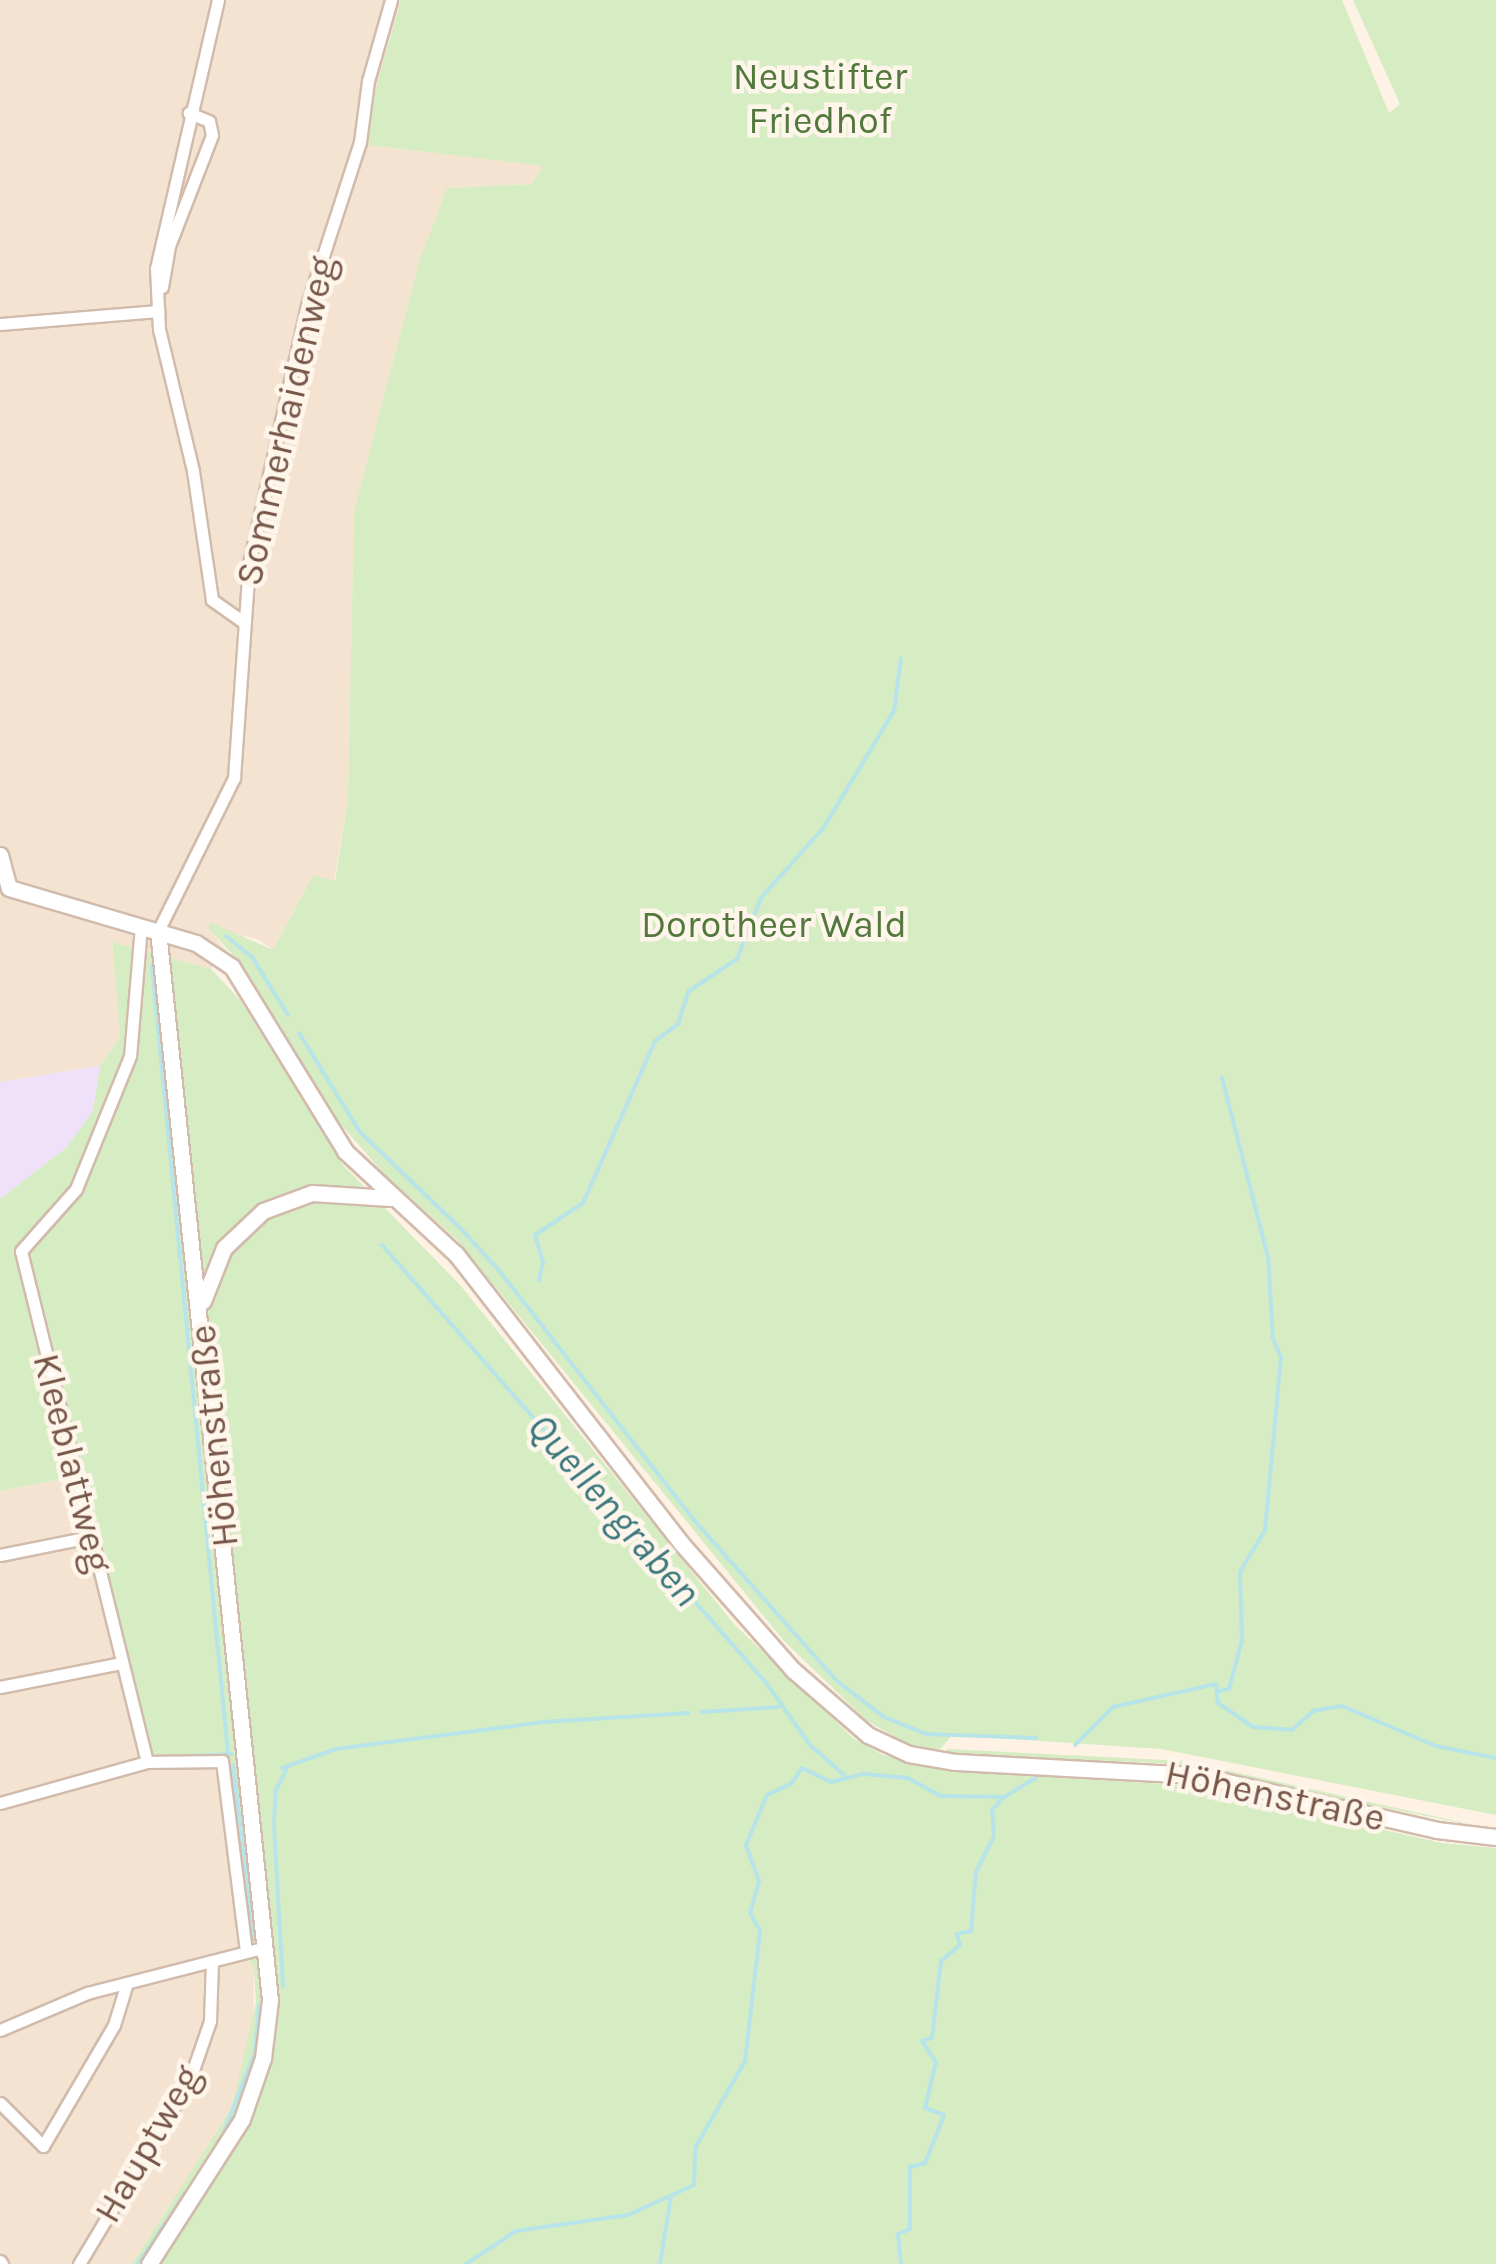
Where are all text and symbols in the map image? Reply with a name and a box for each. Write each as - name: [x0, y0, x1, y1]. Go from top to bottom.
- park label: Neustifter Friedhof: [733, 54, 907, 143]
- street label: Sommerhaidenweg: [226, 252, 346, 590]
- park label: Dorotheer Wald: [641, 902, 907, 948]
- street label: Höhenstraße: [180, 1323, 248, 1549]
- street label: Kleeblattweg: [23, 1349, 121, 1577]
- water label: Quellengraben: [517, 1404, 711, 1616]
- street label: Höhenstraße: [1161, 1750, 1389, 1842]
- street label: Hauptweg: [85, 2057, 211, 2231]

